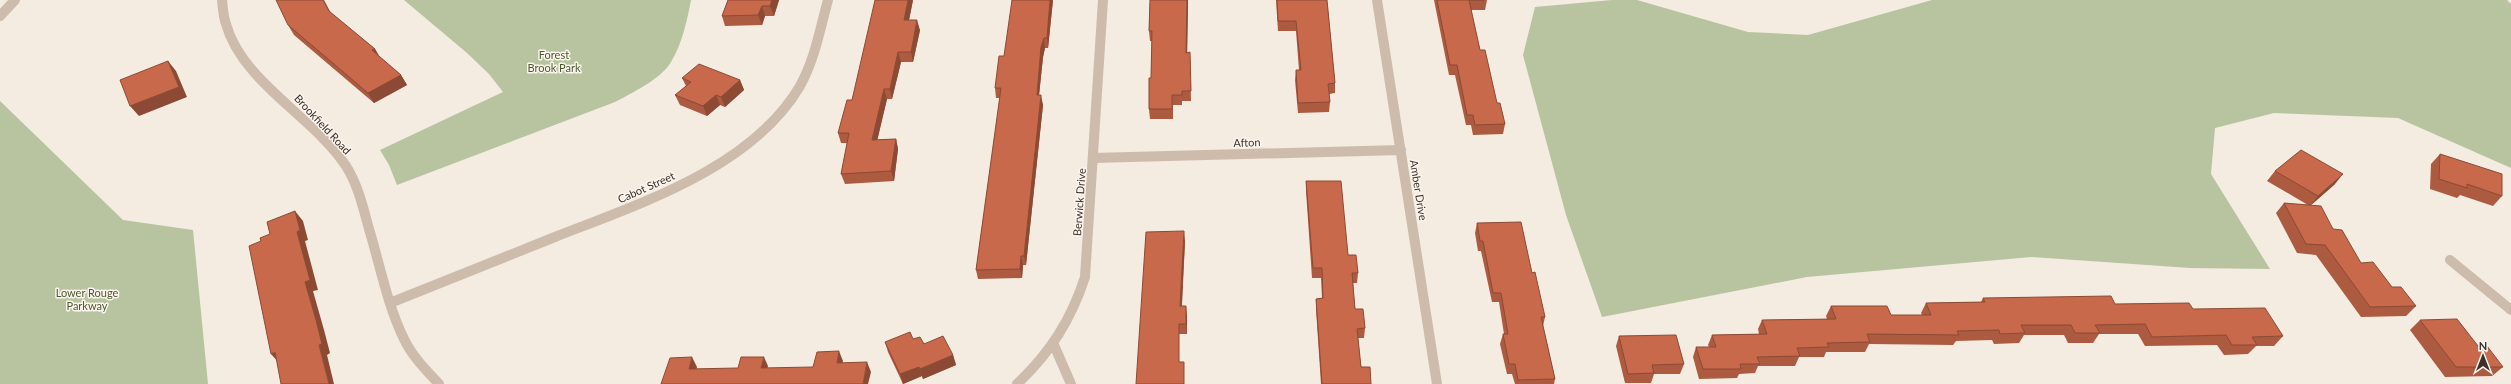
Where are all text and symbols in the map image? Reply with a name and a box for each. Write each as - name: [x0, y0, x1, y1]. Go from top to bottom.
- park label: Forest Brook Park: [527, 48, 581, 74]
- street label: Brookfield Road: [292, 91, 354, 157]
- street label: Afton: [1233, 135, 1261, 149]
- street label: Amber Drive: [1408, 159, 1430, 221]
- street label: Berwick Drive: [1070, 167, 1088, 236]
- street label: Cabot Street: [616, 169, 676, 205]
- park label: Lower Rouge Parkway: [56, 286, 119, 312]
- north arrow: [2463, 336, 2503, 376]
- text: N: [2479, 339, 2487, 352]

